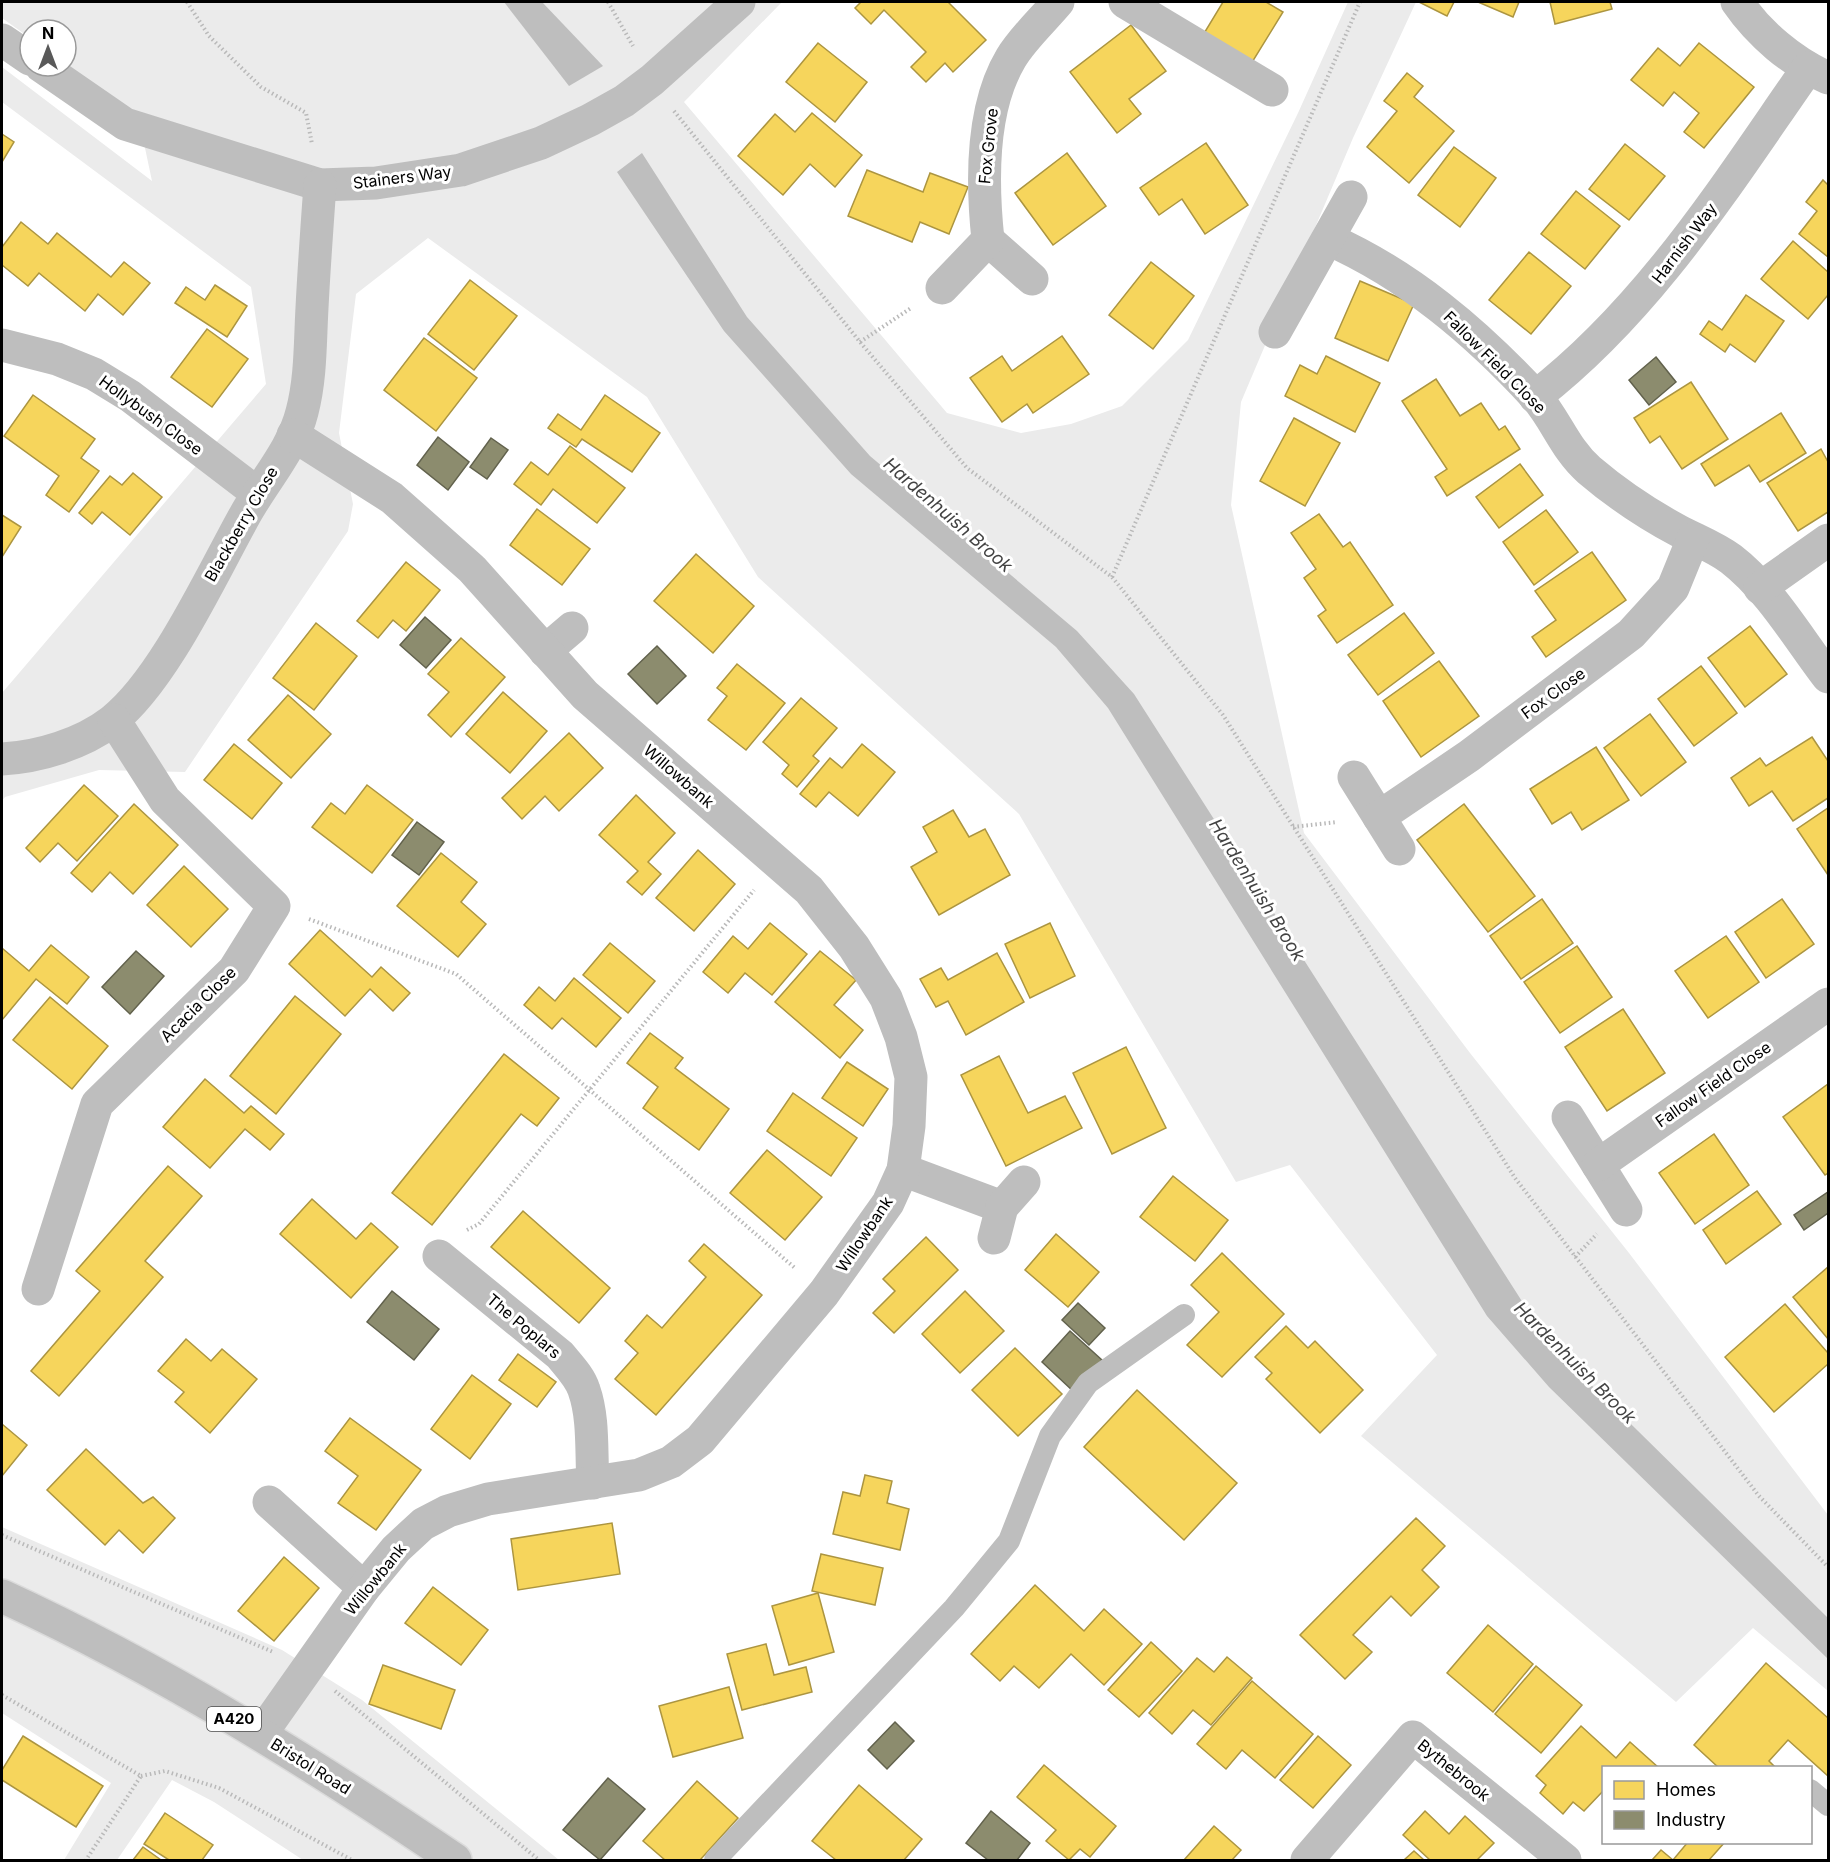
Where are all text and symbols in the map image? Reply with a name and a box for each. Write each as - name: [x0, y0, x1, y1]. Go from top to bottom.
- north arrow: [18, 18, 78, 78]
- text: N: [42, 23, 54, 43]
- street label: Fox Grove: [974, 107, 1002, 185]
- street label: Stainers Way: [352, 161, 452, 193]
- street label: Harnish Way: [1647, 199, 1721, 287]
- street label: Fallow Field Close: [1440, 307, 1550, 417]
- street label: Hollybush Close: [95, 371, 207, 459]
- water label: Hardenhuish Brook: [880, 453, 1018, 577]
- street label: Blackberry Close: [200, 463, 282, 585]
- street label: Fox Close: [1517, 663, 1589, 723]
- street label: Willowbank: [640, 740, 719, 812]
- water label: Hardenhuish Brook: [1205, 815, 1310, 966]
- street label: Acacia Close: [156, 962, 240, 1046]
- street label: Fallow Field Close: [1651, 1037, 1775, 1131]
- street label: Willowbank: [831, 1192, 897, 1276]
- street label: The Poplars: [483, 1289, 565, 1363]
- water label: Hardenhuish Brook: [1510, 1297, 1641, 1429]
- street label: Willowbank: [340, 1539, 410, 1619]
- road number: A420: [207, 1707, 261, 1731]
- street label: Bristol Road: [267, 1733, 355, 1799]
- street label: Bythebrook: [1414, 1735, 1494, 1805]
- legend: [1602, 1766, 1812, 1844]
- text: Homes: [1656, 1779, 1716, 1800]
- text: Industry: [1656, 1809, 1726, 1830]

